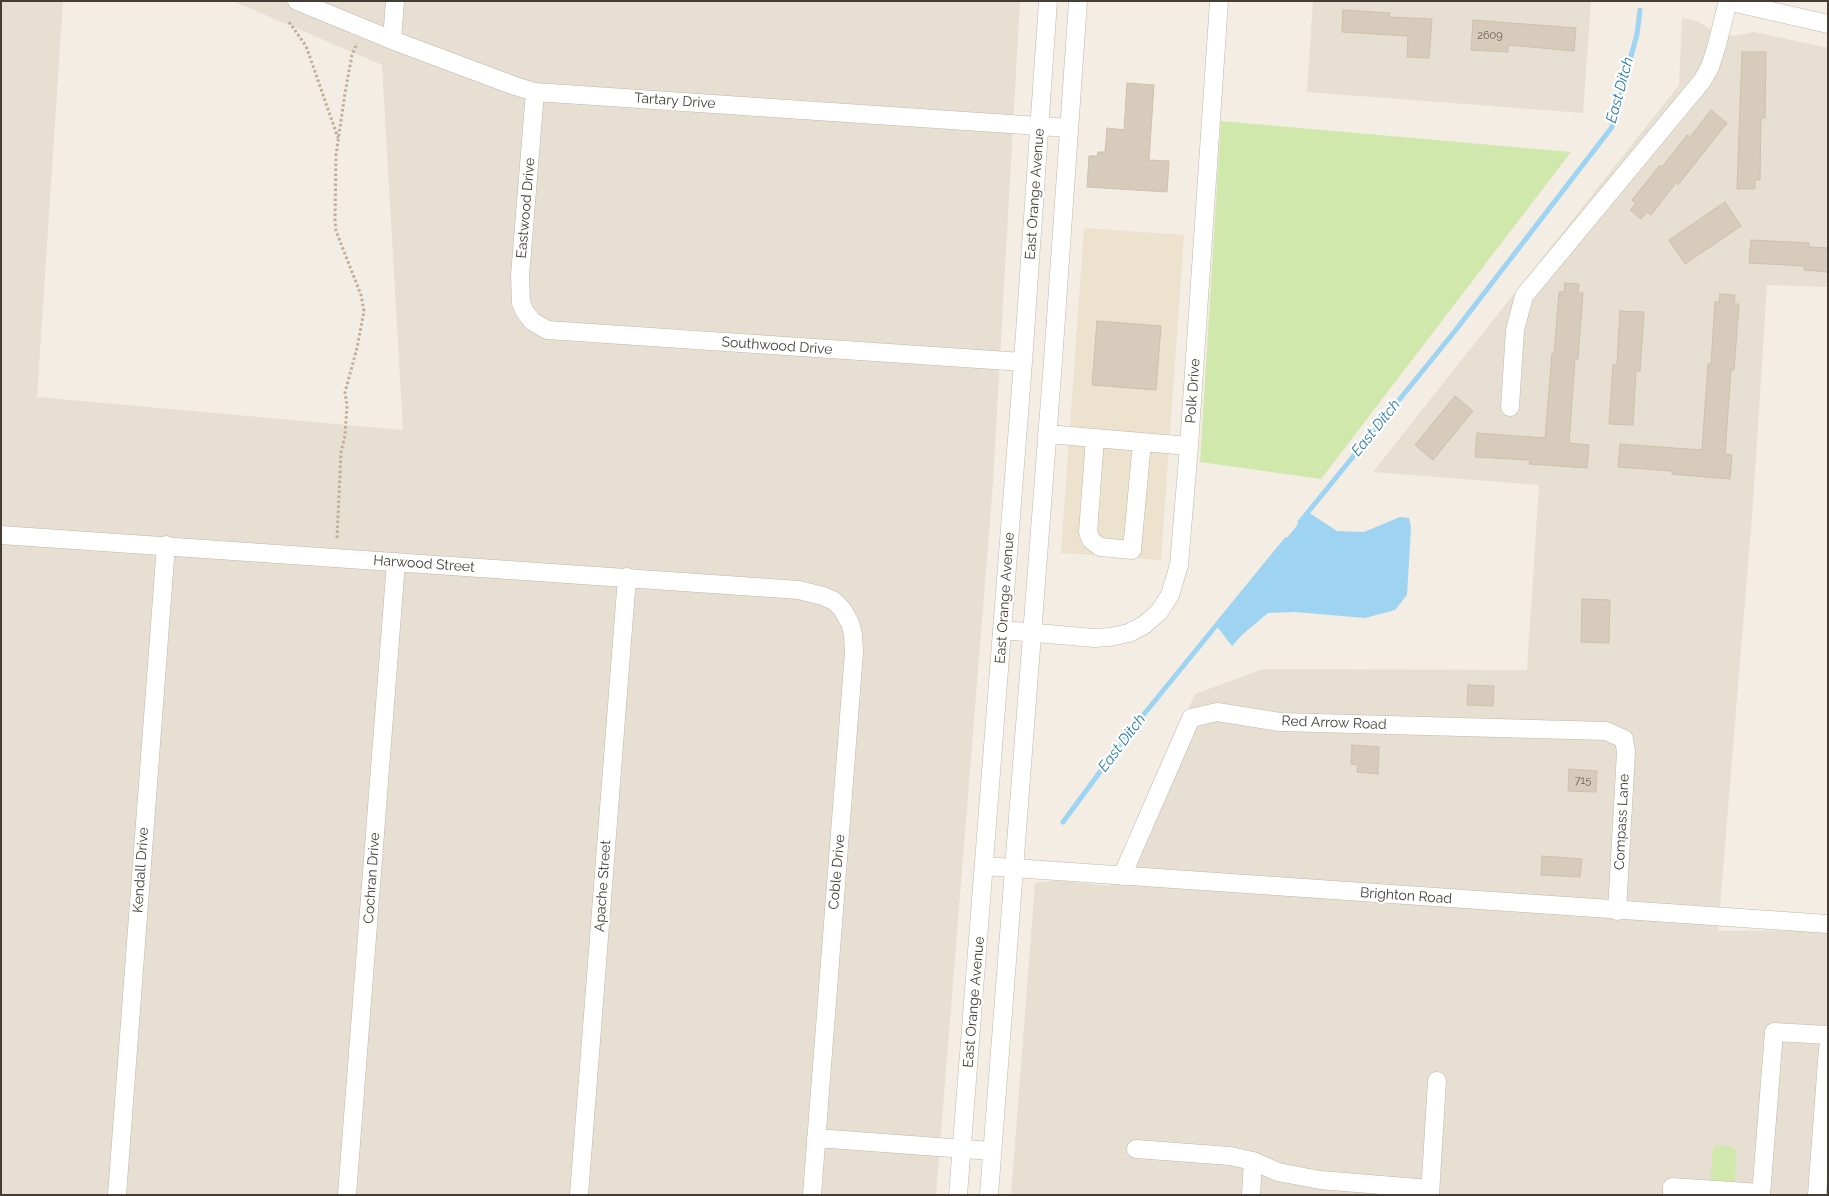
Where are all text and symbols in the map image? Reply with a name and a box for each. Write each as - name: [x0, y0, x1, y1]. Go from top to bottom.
- house number: 2609: [1477, 29, 1503, 43]
- water label: East Ditch: [1603, 55, 1637, 125]
- street label: Tartary Drive: [634, 90, 716, 112]
- street label: East Orange Avenue: [1022, 128, 1048, 260]
- street label: Eastwood Drive: [513, 157, 539, 259]
- street label: Southwood Drive: [721, 334, 833, 358]
- street label: Polk Drive: [1182, 358, 1204, 424]
- water label: East Ditch: [1348, 396, 1404, 460]
- street label: East Orange Avenue: [992, 532, 1018, 664]
- street label: Harwood Street: [373, 552, 475, 576]
- water label: East Ditch: [1094, 711, 1150, 775]
- street label: Red Arrow Road: [1281, 713, 1387, 733]
- street label: Compass Lane: [1611, 773, 1633, 871]
- house number: 715: [1575, 774, 1591, 788]
- street label: Kendall Drive: [130, 827, 152, 913]
- street label: Cochran Drive: [360, 832, 384, 924]
- street label: Coble Drive: [825, 834, 849, 910]
- street label: Apache Street: [591, 839, 615, 933]
- street label: Brighton Road: [1359, 884, 1453, 908]
- street label: East Orange Avenue: [960, 936, 988, 1068]

